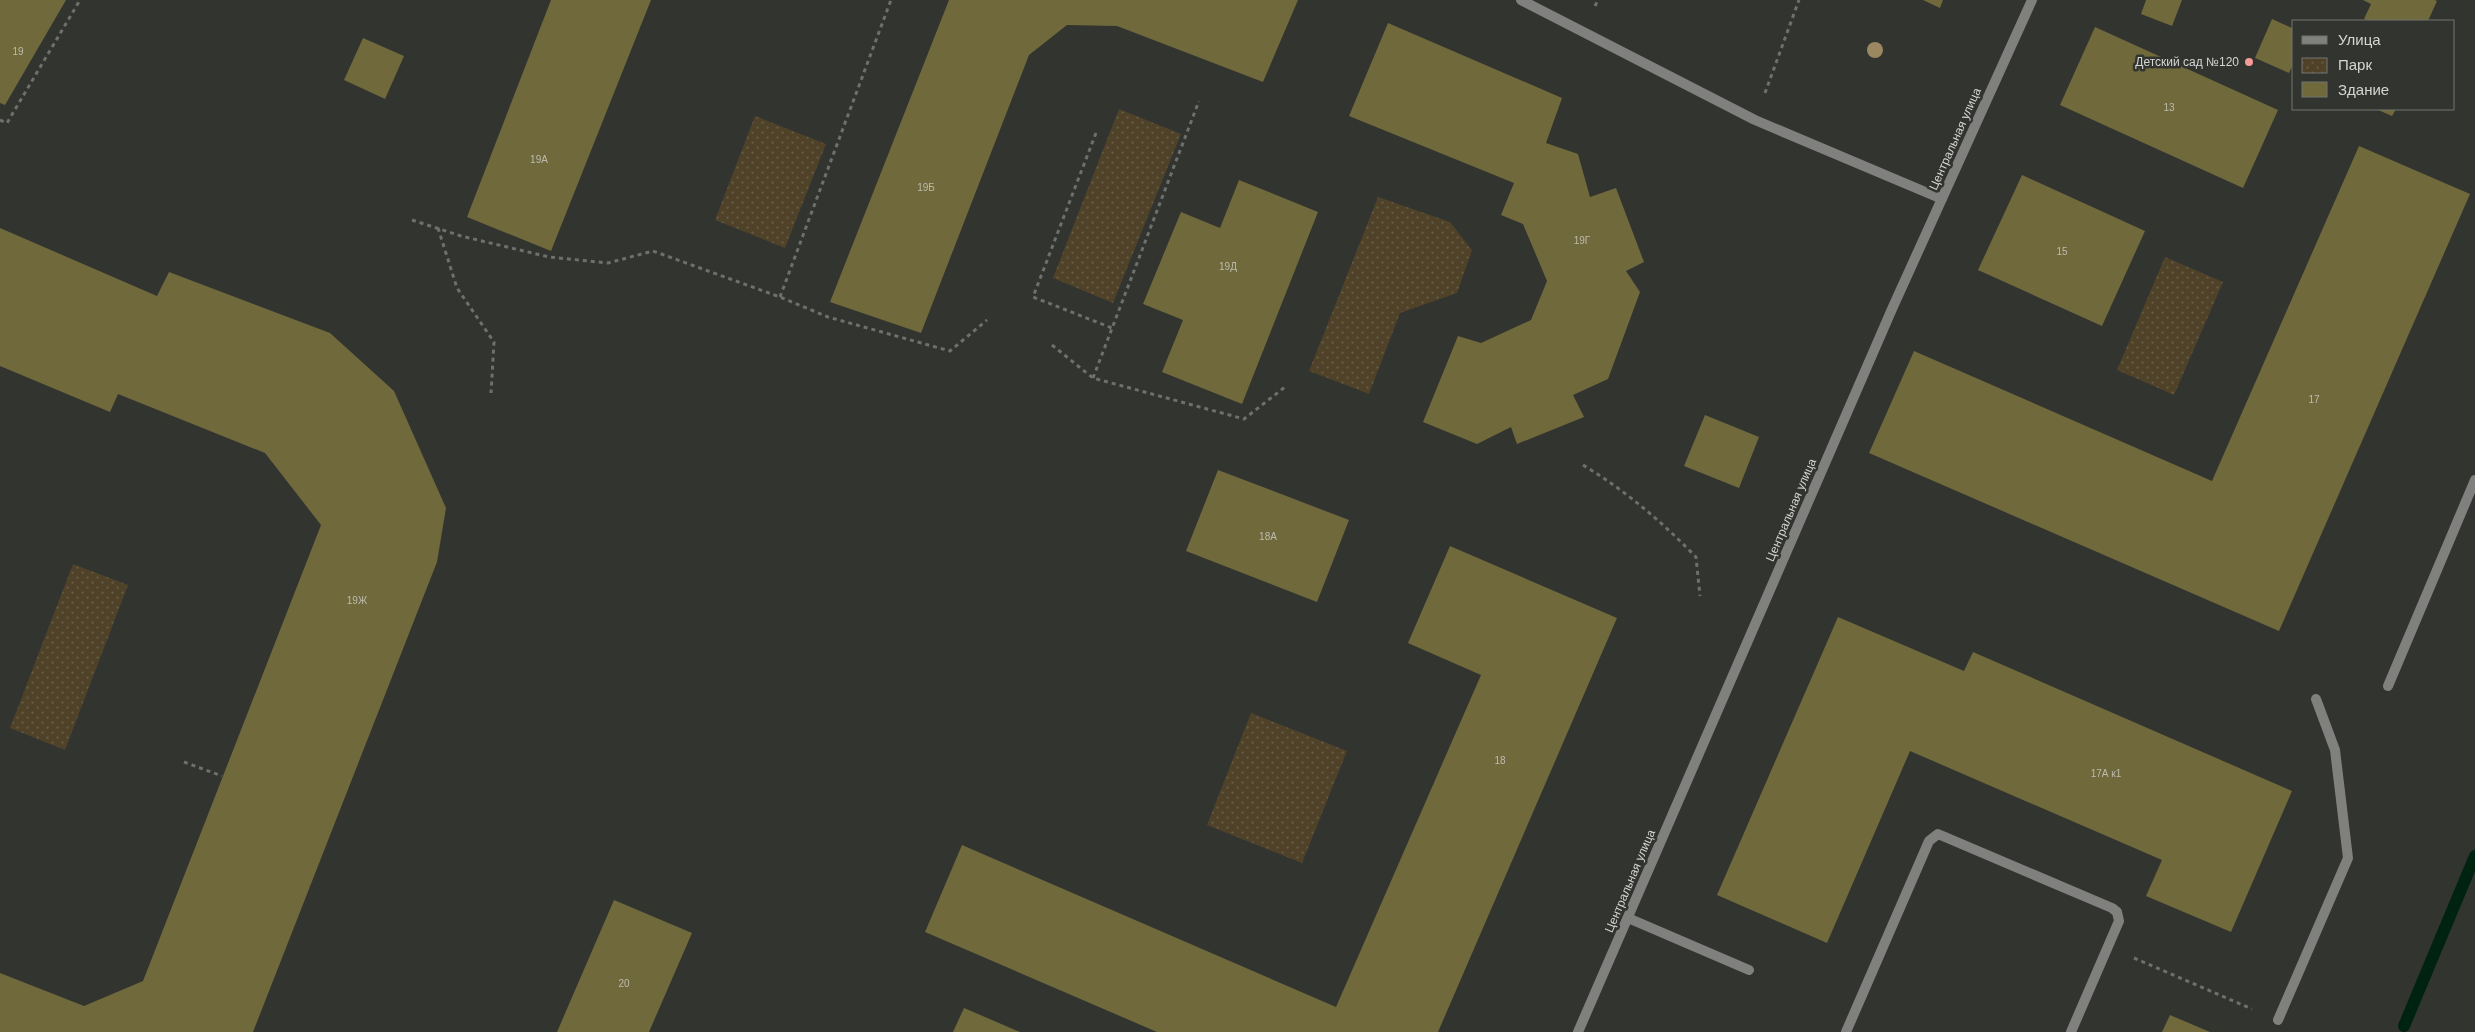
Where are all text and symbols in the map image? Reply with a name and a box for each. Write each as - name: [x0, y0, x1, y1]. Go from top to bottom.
- legend: [2292, 20, 2455, 110]
- text: Улица: [2338, 31, 2381, 48]
- house number: 19: [12, 46, 24, 57]
- place label: Детский сад №120: [2135, 55, 2239, 69]
- marker: Детский сад №120: [2243, 56, 2255, 68]
- text: Парк: [2338, 56, 2372, 73]
- text: Здание: [2338, 81, 2389, 98]
- street label: Центральная улица: [1926, 85, 1984, 192]
- house number: 13: [2163, 102, 2175, 113]
- house number: 19А: [530, 154, 548, 165]
- house number: 19Б: [917, 182, 935, 193]
- house number: 19Г: [1574, 235, 1591, 246]
- house number: 15: [2056, 246, 2068, 257]
- house number: 19Д: [1219, 261, 1237, 272]
- house number: 17: [2308, 394, 2320, 405]
- street label: Центральная улица: [1763, 456, 1819, 564]
- house number: 18А: [1259, 531, 1277, 542]
- house number: 19Ж: [347, 595, 368, 606]
- house number: 18: [1494, 755, 1506, 766]
- house number: 17А к1: [2091, 768, 2122, 779]
- street label: Центральная улица: [1602, 827, 1658, 935]
- house number: 20: [618, 978, 630, 989]

